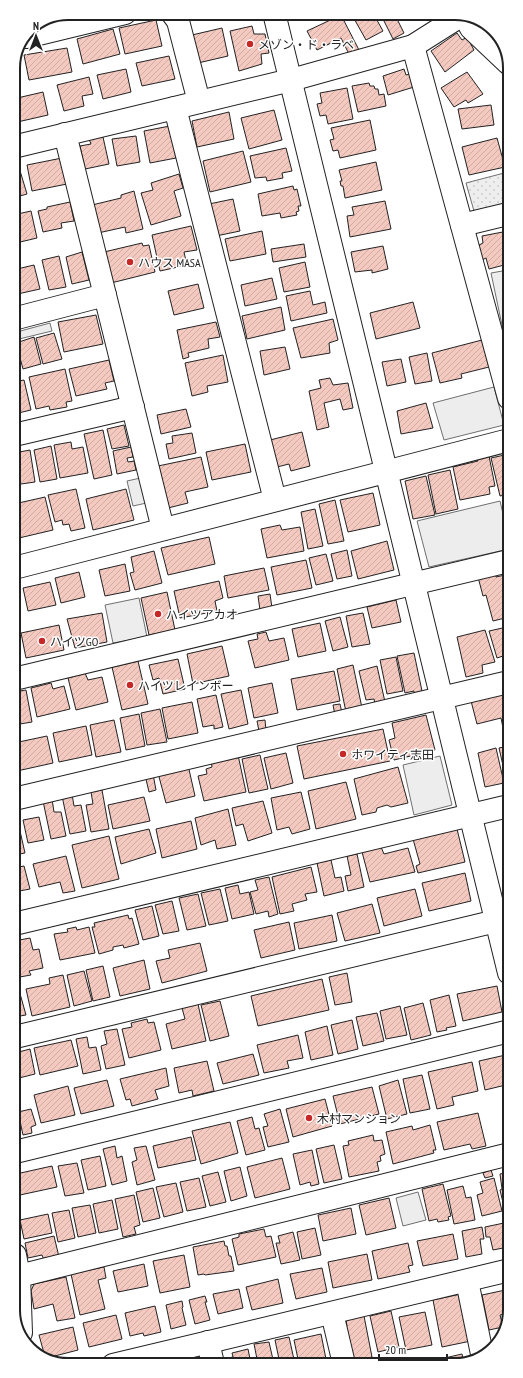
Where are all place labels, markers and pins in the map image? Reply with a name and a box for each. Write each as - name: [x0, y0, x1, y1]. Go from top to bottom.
- place label: メゾン・ド・ラベ: [258, 37, 354, 52]
- marker: メゾン・ド・ラベ: [245, 39, 255, 49]
- place label: ハウス MASA: [138, 255, 201, 270]
- marker: ハウス MASA: [125, 257, 135, 267]
- place label: ハイツアカオ: [166, 607, 238, 622]
- marker: ハイツアカオ: [153, 609, 163, 619]
- place label: ハイツGO: [50, 634, 99, 649]
- marker: ハイツGO: [37, 636, 47, 646]
- place label: ハイツレインボー: [138, 678, 234, 693]
- marker: ハイツレインボー: [125, 680, 135, 690]
- place label: ホワイティ志田: [351, 747, 434, 762]
- marker: ホワイティ志田: [338, 749, 348, 759]
- place label: 木村マンション: [317, 1111, 401, 1126]
- marker: 木村マンション: [304, 1113, 314, 1123]

